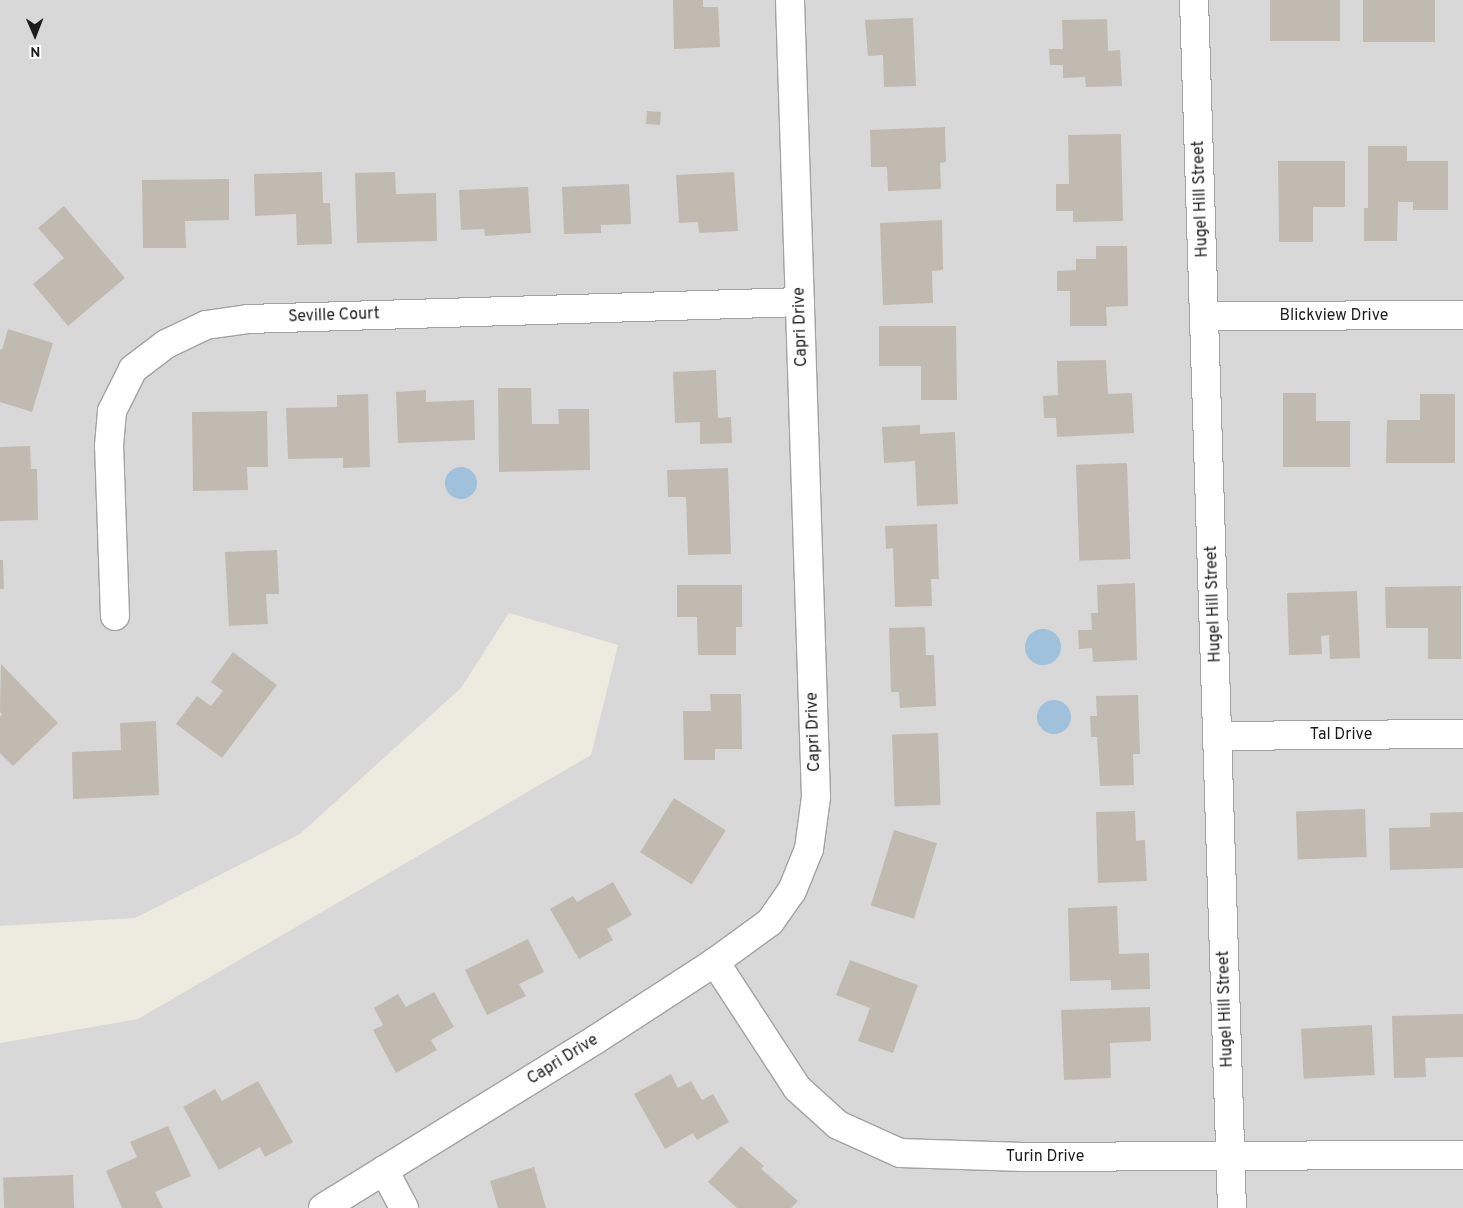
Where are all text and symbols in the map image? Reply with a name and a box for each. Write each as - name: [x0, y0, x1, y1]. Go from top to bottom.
- north arrow: [10, 10, 60, 60]
- text: N: [30, 42, 40, 59]
- street label: Hugel Hill Street: [1189, 140, 1213, 258]
- street label: Capri Drive: [790, 287, 812, 367]
- street label: Seville Court: [288, 305, 380, 327]
- street label: Blickview Drive: [1280, 306, 1388, 326]
- street label: Hugel Hill Street: [1202, 545, 1226, 663]
- street label: Capri Drive: [803, 692, 825, 772]
- street label: Tal Drive: [1310, 725, 1372, 745]
- street label: Hugel Hill Street: [1214, 950, 1238, 1068]
- street label: Capri Drive: [524, 1031, 602, 1089]
- street label: Turin Drive: [1006, 1147, 1084, 1167]

